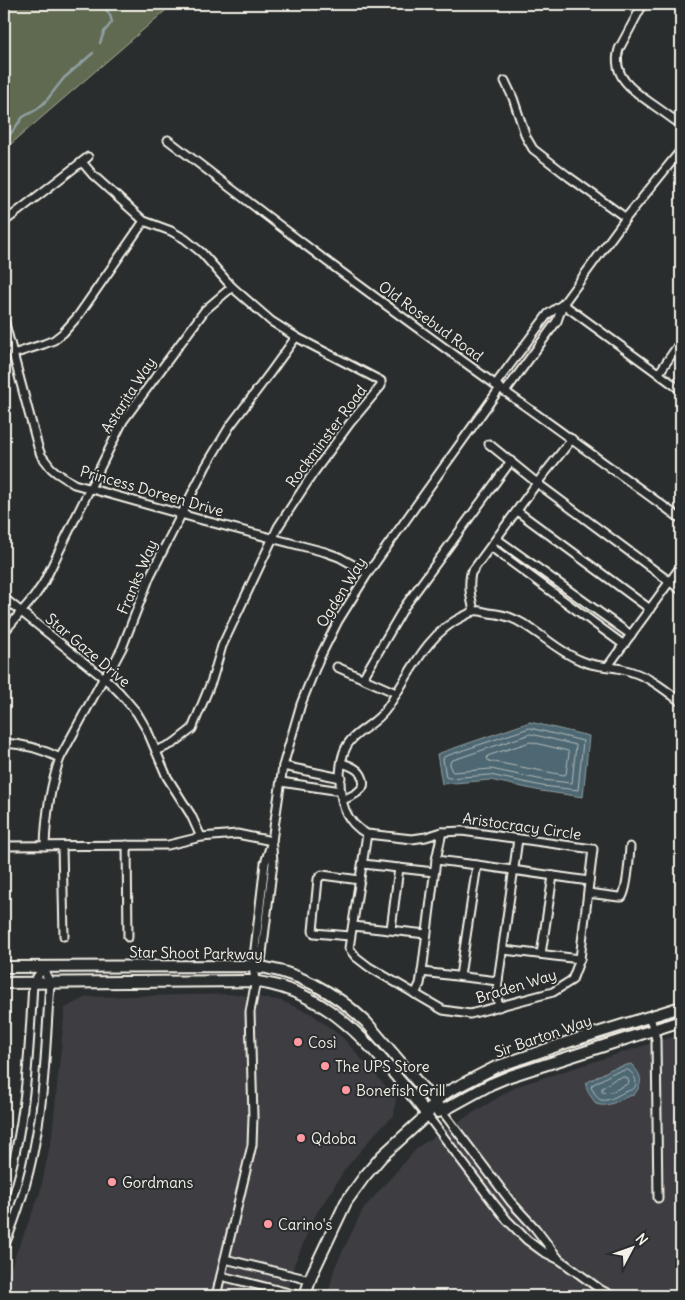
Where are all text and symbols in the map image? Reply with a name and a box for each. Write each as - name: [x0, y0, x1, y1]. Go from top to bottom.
- street label: Old Rosebud Road: [375, 277, 487, 365]
- street label: Astarita Way: [96, 353, 160, 437]
- street label: Rockminster Road: [281, 381, 371, 491]
- street label: Princess Doreen Drive: [78, 461, 226, 521]
- street label: Franks Way: [113, 537, 161, 617]
- street label: Ogden Way: [312, 553, 370, 631]
- street label: Star Gaze Drive: [42, 609, 134, 691]
- street label: Aristocracy Circle: [461, 808, 583, 844]
- street label: Star Shoot Parkway: [129, 942, 263, 964]
- street label: Braden Way: [473, 965, 559, 1007]
- street label: Sir Barton Way: [492, 1010, 594, 1062]
- place label: Così: [308, 1033, 336, 1052]
- marker: Così: [292, 1036, 304, 1048]
- place label: The UPS Store: [335, 1057, 430, 1076]
- marker: The UPS Store: [319, 1060, 331, 1072]
- place label: Bonefish Grill: [356, 1081, 445, 1100]
- marker: Bonefish Grill: [340, 1084, 352, 1096]
- place label: Qdoba: [311, 1129, 357, 1148]
- marker: Qdoba: [295, 1132, 307, 1144]
- place label: Gordmans: [122, 1173, 193, 1192]
- marker: Gordmans: [106, 1176, 118, 1188]
- place label: Carino's: [278, 1215, 333, 1234]
- marker: Carino's: [262, 1218, 274, 1230]
- north arrow: [608, 1222, 658, 1272]
- text: N: [632, 1230, 652, 1249]

